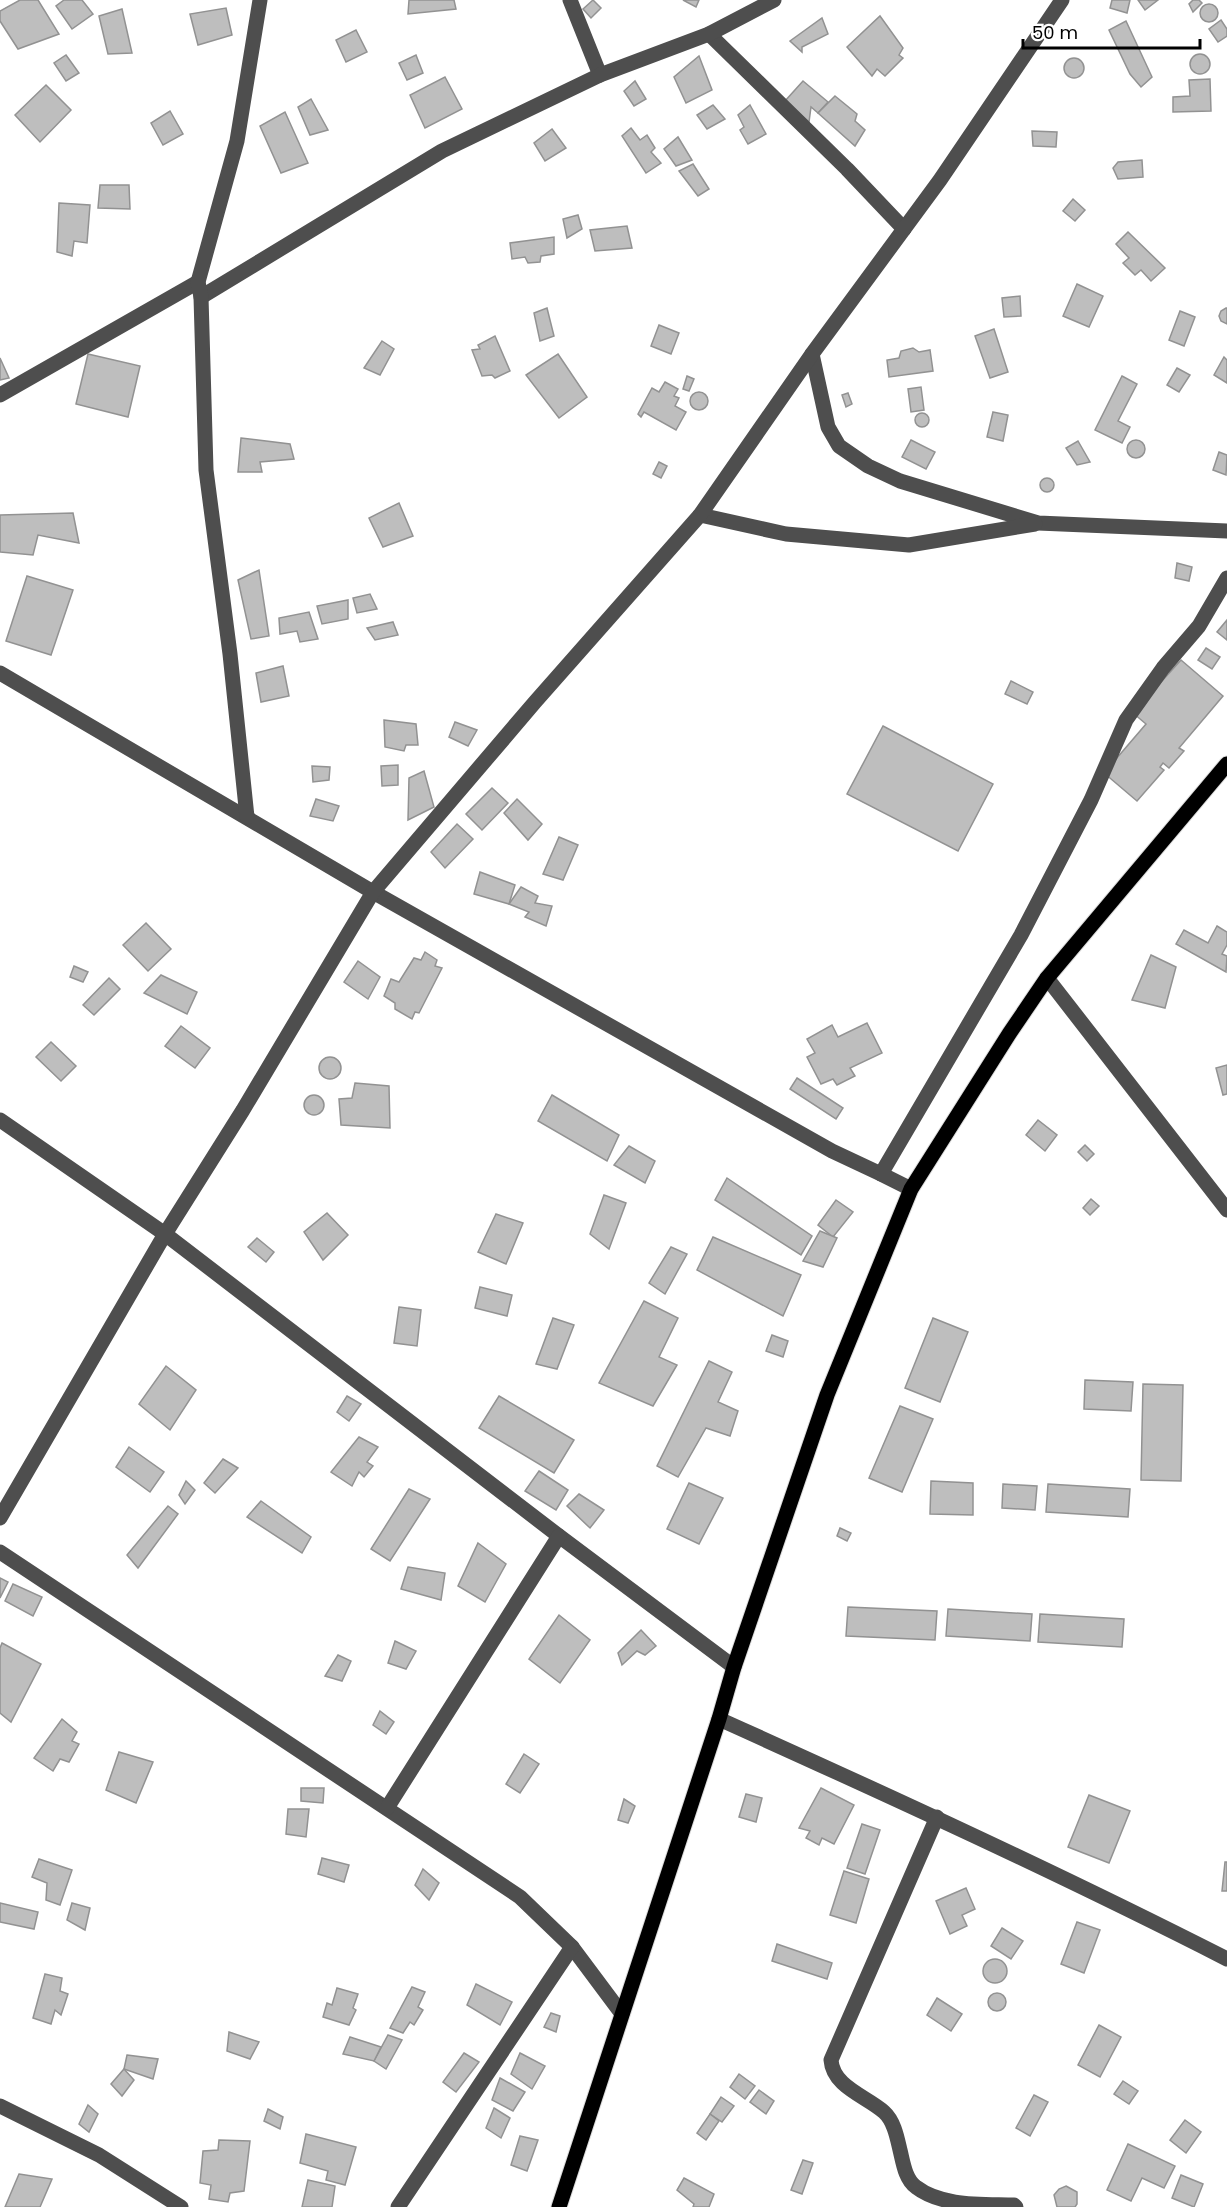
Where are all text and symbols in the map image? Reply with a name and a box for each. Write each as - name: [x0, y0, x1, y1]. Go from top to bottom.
- scale bar: [1023, 12, 1200, 50]
- text: 50 m: [1032, 20, 1078, 45]

